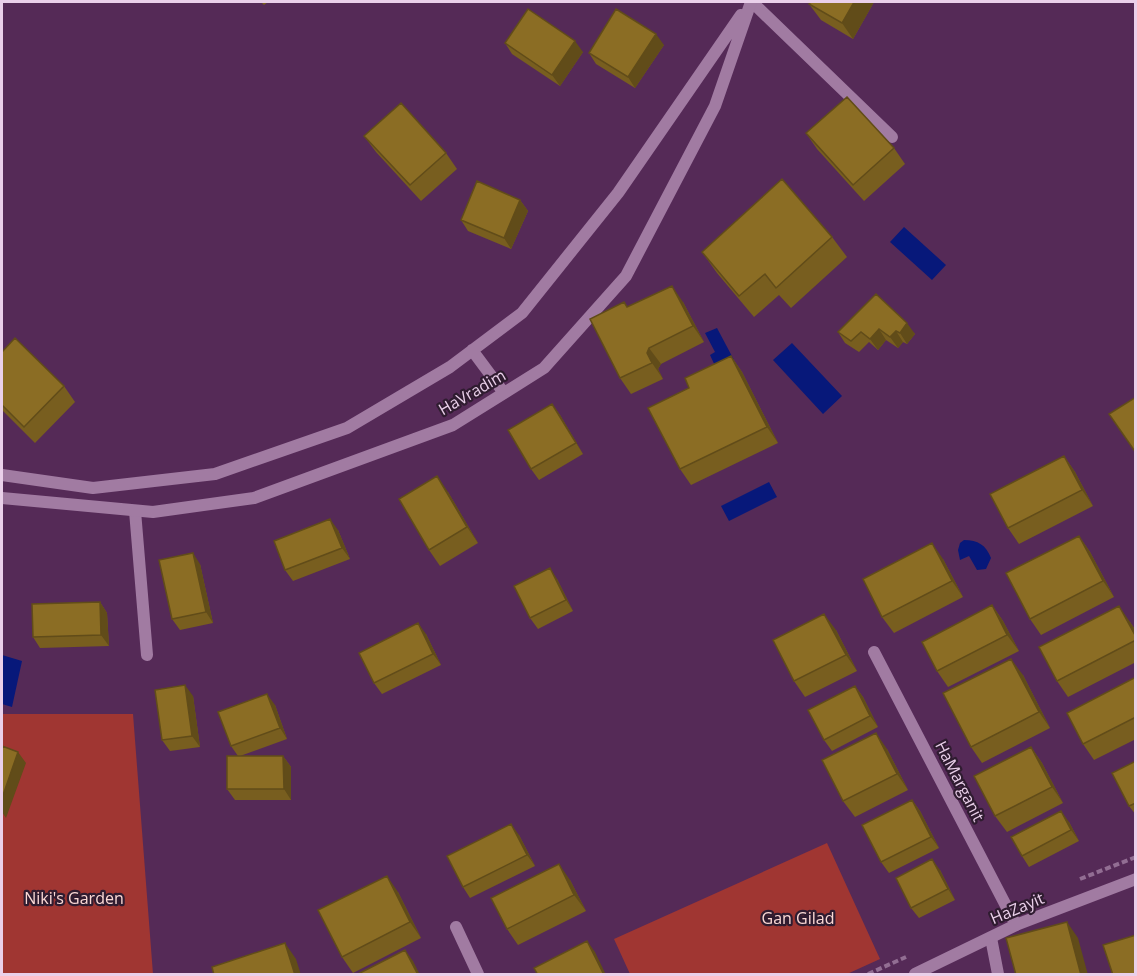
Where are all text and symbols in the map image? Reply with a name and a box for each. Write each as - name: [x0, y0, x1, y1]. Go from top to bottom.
- street label: HaVradim: [434, 364, 510, 420]
- street label: HaMarganit: [930, 737, 990, 825]
- park label: Niki's Garden: [24, 887, 124, 909]
- street label: HaZayit: [987, 887, 1048, 929]
- park label: Gan Gilad: [762, 907, 834, 929]

